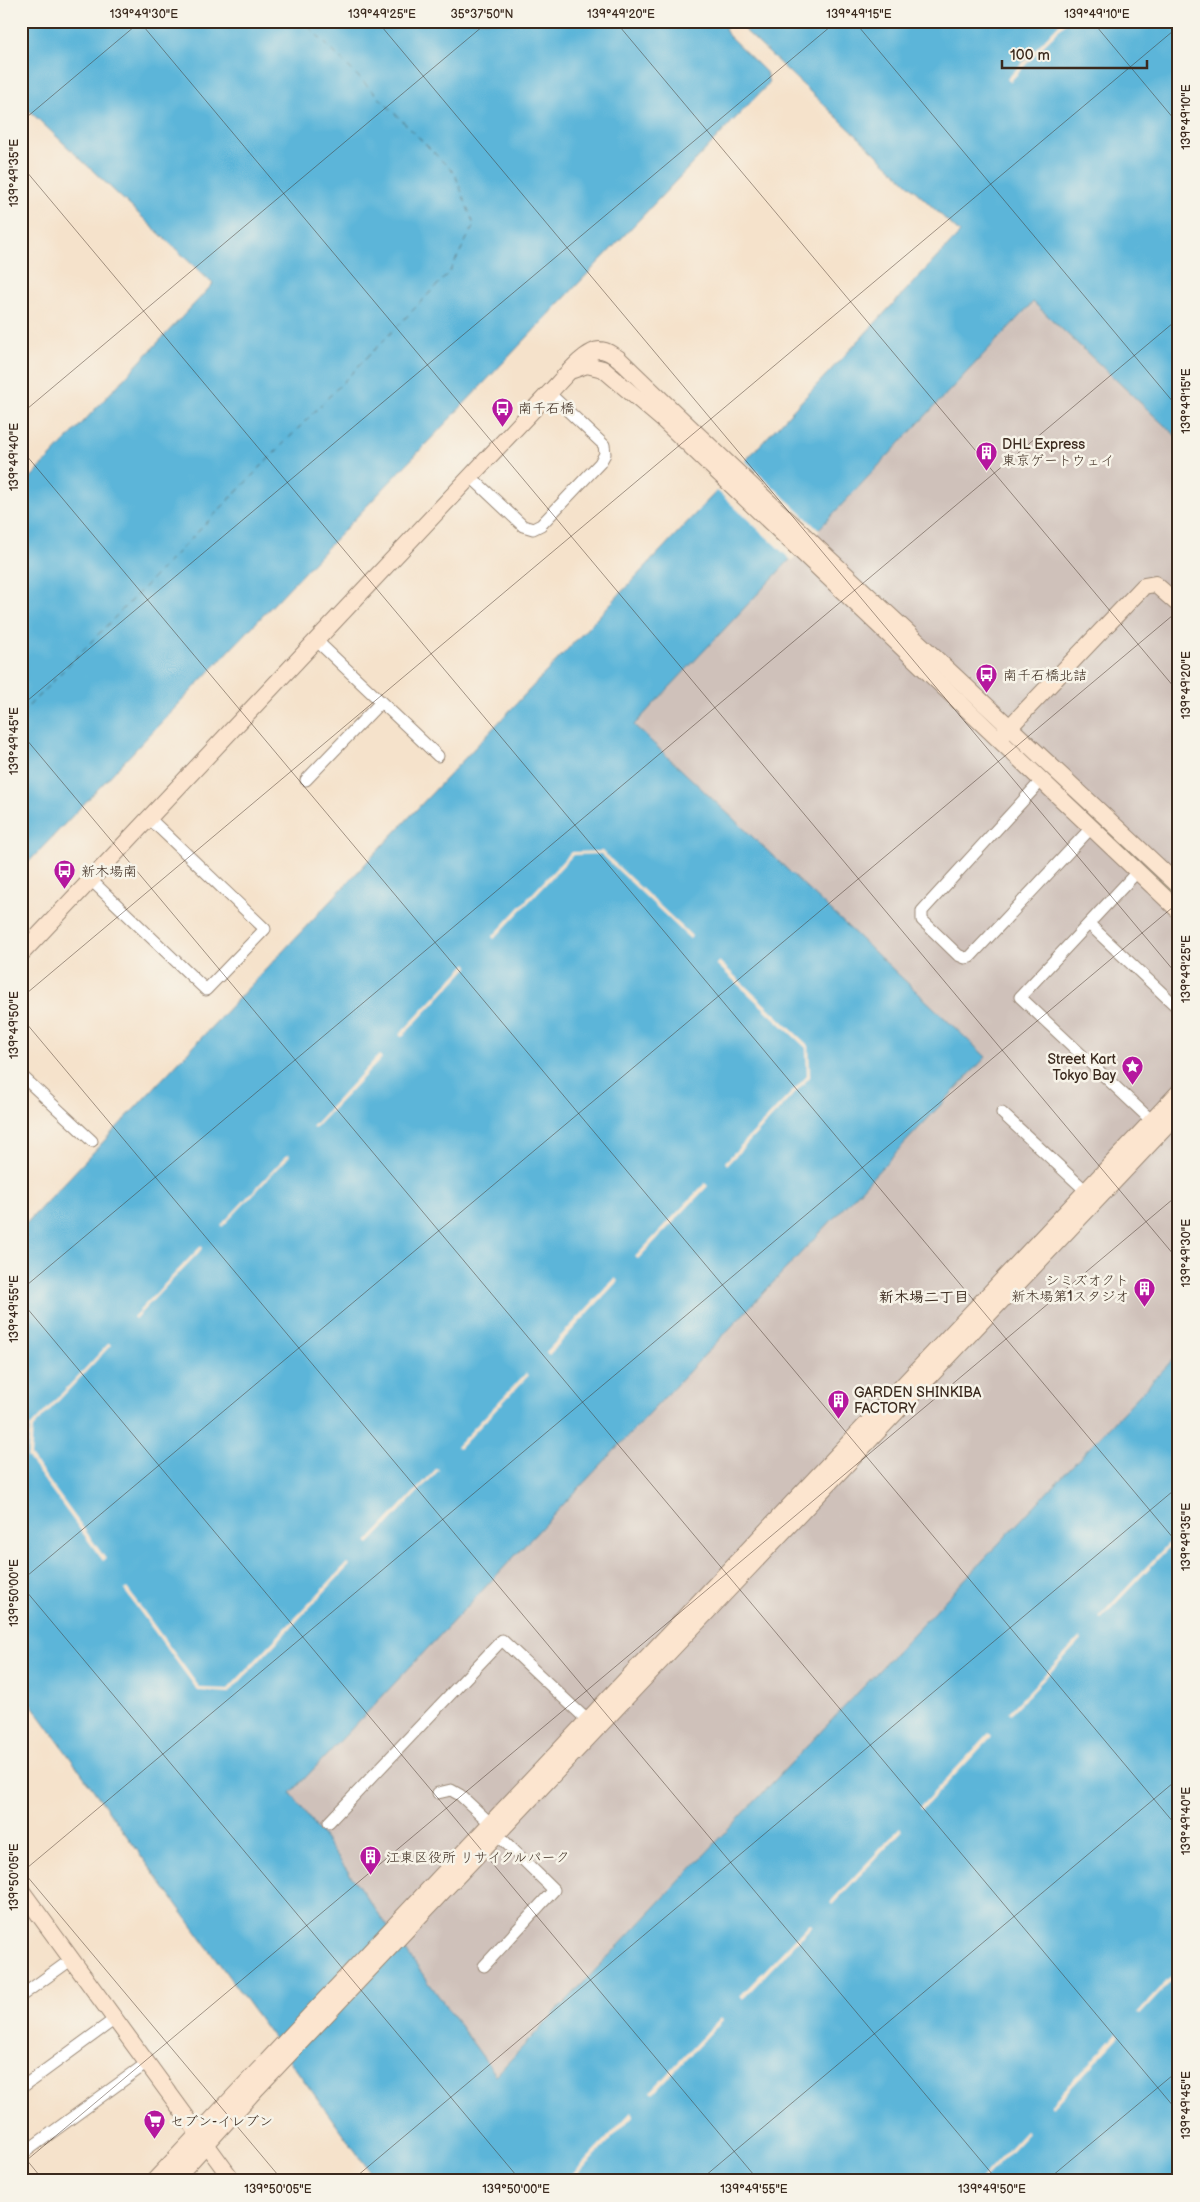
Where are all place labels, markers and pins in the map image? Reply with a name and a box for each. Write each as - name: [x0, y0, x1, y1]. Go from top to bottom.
- bus stop icon: 南千石橋: [490, 396, 514, 427]
- place label: 南千石橋: [518, 400, 574, 417]
- place label: DHL Express 東京ゲートウェイ: [1002, 436, 1114, 469]
- building icon: DHL Express 東京ゲートウェイ: [974, 440, 998, 471]
- bus stop icon: 南千石橋北詰: [975, 663, 999, 694]
- place label: 南千石橋北詰: [1003, 667, 1087, 684]
- bus stop icon: 新木場南: [53, 859, 77, 890]
- place label: 新木場南: [81, 863, 137, 880]
- place label: Street Kart Tokyo Bay: [1047, 1051, 1117, 1084]
- place icon: Street Kart Tokyo Bay: [1120, 1055, 1144, 1086]
- place label: シミズオクト 新木場第1スタジオ: [1011, 1272, 1129, 1305]
- building icon: シミズオクト 新木場第1スタジオ: [1133, 1276, 1157, 1307]
- place label: GARDEN SHINKIBA FACTORY: [854, 1384, 982, 1417]
- building icon: GARDEN SHINKIBA FACTORY: [826, 1388, 850, 1419]
- building icon: 江東区役所 リサイクルパーク: [358, 1845, 382, 1876]
- place label: 江東区役所 リサイクルパーク: [386, 1849, 570, 1866]
- supermarket icon: セブン-イレブン: [142, 2109, 166, 2140]
- place label: セブン-イレブン: [170, 2113, 273, 2130]

